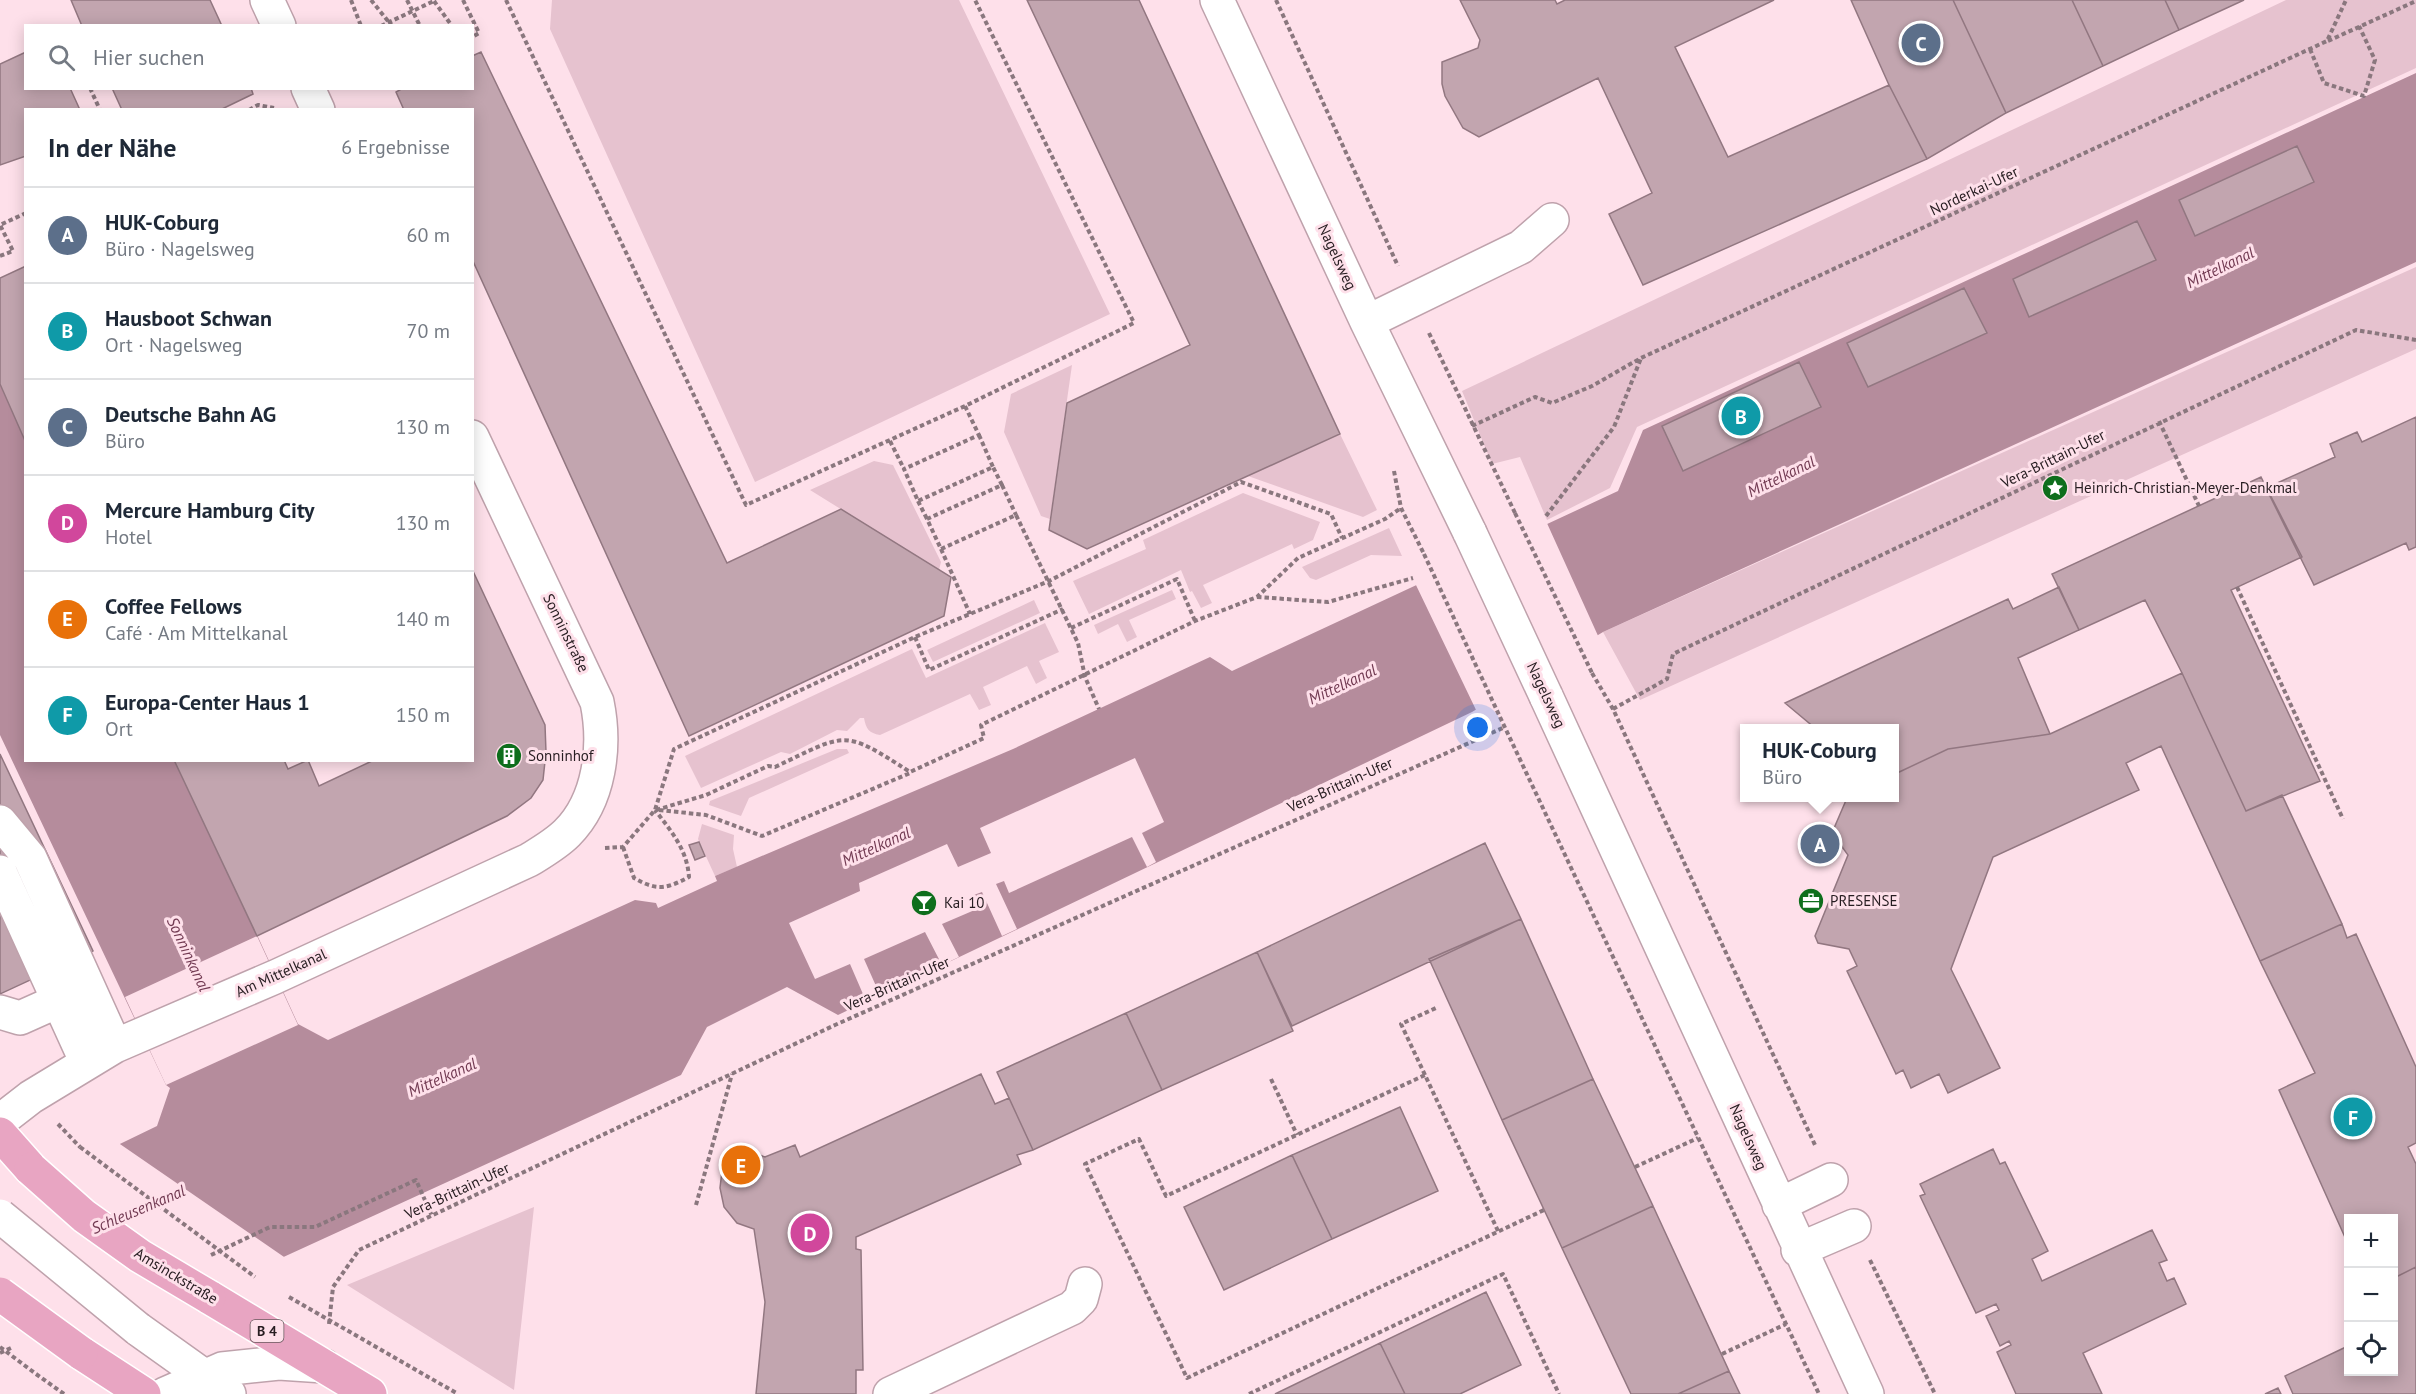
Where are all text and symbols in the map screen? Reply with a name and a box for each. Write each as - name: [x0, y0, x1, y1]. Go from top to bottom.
- pin: C: [1902, 20, 1940, 66]
- search box: [24, 24, 474, 90]
- icon: search: [45, 41, 78, 74]
- text: Hier suchen: [93, 43, 205, 71]
- text: In der Nähe: [48, 131, 176, 164]
- text: 6 Ergebnisse: [341, 134, 450, 160]
- street label: Norderkai-Ufer: [1927, 162, 2021, 219]
- text: HUK-Coburg: [105, 208, 219, 236]
- street label: Nagelsweg: [1314, 221, 1361, 293]
- text: A: [61, 222, 74, 248]
- text: 60 m: [407, 222, 450, 248]
- text: Büro · Nagelsweg: [105, 236, 255, 262]
- water label: Mittelkanal: [2183, 242, 2258, 292]
- text: Hausboot Schwan: [105, 304, 272, 332]
- text: B: [62, 318, 73, 344]
- text: 70 m: [407, 318, 450, 344]
- text: Ort · Nagelsweg: [105, 332, 243, 358]
- pin: B: [1722, 394, 1760, 438]
- text: Deutsche Bahn AG: [105, 400, 276, 428]
- text: C: [62, 414, 73, 440]
- text: 130 m: [396, 414, 450, 440]
- street label: Vera-Brittain-Ufer: [1997, 425, 2108, 492]
- text: Büro: [105, 428, 145, 454]
- water label: Mittelkanal: [1744, 451, 1819, 501]
- place icon: Heinrich-Christian-Meyer-Denkmal: [2040, 473, 2070, 503]
- place label: Heinrich-Christian-Meyer-Denkmal: [2074, 478, 2297, 497]
- text: Mercure Hamburg City: [105, 496, 315, 524]
- text: D: [61, 510, 74, 536]
- text: 130 m: [396, 510, 450, 536]
- text: Hotel: [105, 524, 152, 550]
- street label: Sonninstraße: [539, 590, 594, 675]
- text: Coffee Fellows: [105, 592, 242, 620]
- text: E: [62, 606, 73, 632]
- text: 140 m: [396, 606, 450, 632]
- text: Café · Am Mittelkanal: [105, 620, 288, 646]
- water label: Mittelkanal: [1305, 659, 1380, 708]
- street label: Nagelsweg: [1523, 659, 1570, 731]
- text: Europa-Center Haus 1: [105, 688, 310, 716]
- text: F: [62, 702, 73, 728]
- text: 150 m: [396, 702, 450, 728]
- your location: [1463, 713, 1492, 742]
- text: Ort: [105, 716, 133, 742]
- popup: [1740, 724, 1899, 802]
- text: HUK-Coburg: [1762, 736, 1877, 764]
- building icon: Sonninhof: [494, 741, 524, 771]
- place label: Sonninhof: [528, 746, 595, 765]
- street label: Vera-Brittain-Ufer: [1283, 753, 1395, 817]
- text: Büro: [1762, 764, 1802, 790]
- water label: Mittelkanal: [839, 822, 914, 870]
- pin: A: [1800, 822, 1840, 866]
- office icon: PRESENSE: [1796, 886, 1826, 916]
- bar icon: Kai 10: [909, 888, 939, 918]
- place label: PRESENSE: [1830, 891, 1897, 910]
- place label: Kai 10: [944, 893, 985, 912]
- water label: Sonninkanal: [163, 913, 215, 995]
- street label: Am Mittelkanal: [232, 944, 330, 1001]
- street label: Vera-Brittain-Ufer: [840, 952, 952, 1016]
- water label: Mittelkanal: [405, 1053, 480, 1101]
- pin: F: [2334, 1094, 2372, 1140]
- street label: Nagelsweg: [1725, 1101, 1771, 1173]
- pin: E: [722, 1142, 760, 1188]
- street label: Vera-Brittain-Ufer: [400, 1158, 512, 1224]
- water label: Schleusenkanal: [88, 1180, 189, 1238]
- pin: D: [790, 1210, 830, 1256]
- map controls: [2344, 1214, 2398, 1376]
- button: +: [2344, 1214, 2398, 1268]
- street label: Amsinckstraße: [131, 1243, 221, 1308]
- button: −: [2344, 1268, 2398, 1322]
- road number: B 4: [250, 1320, 284, 1342]
- button: locate: [2344, 1322, 2398, 1376]

